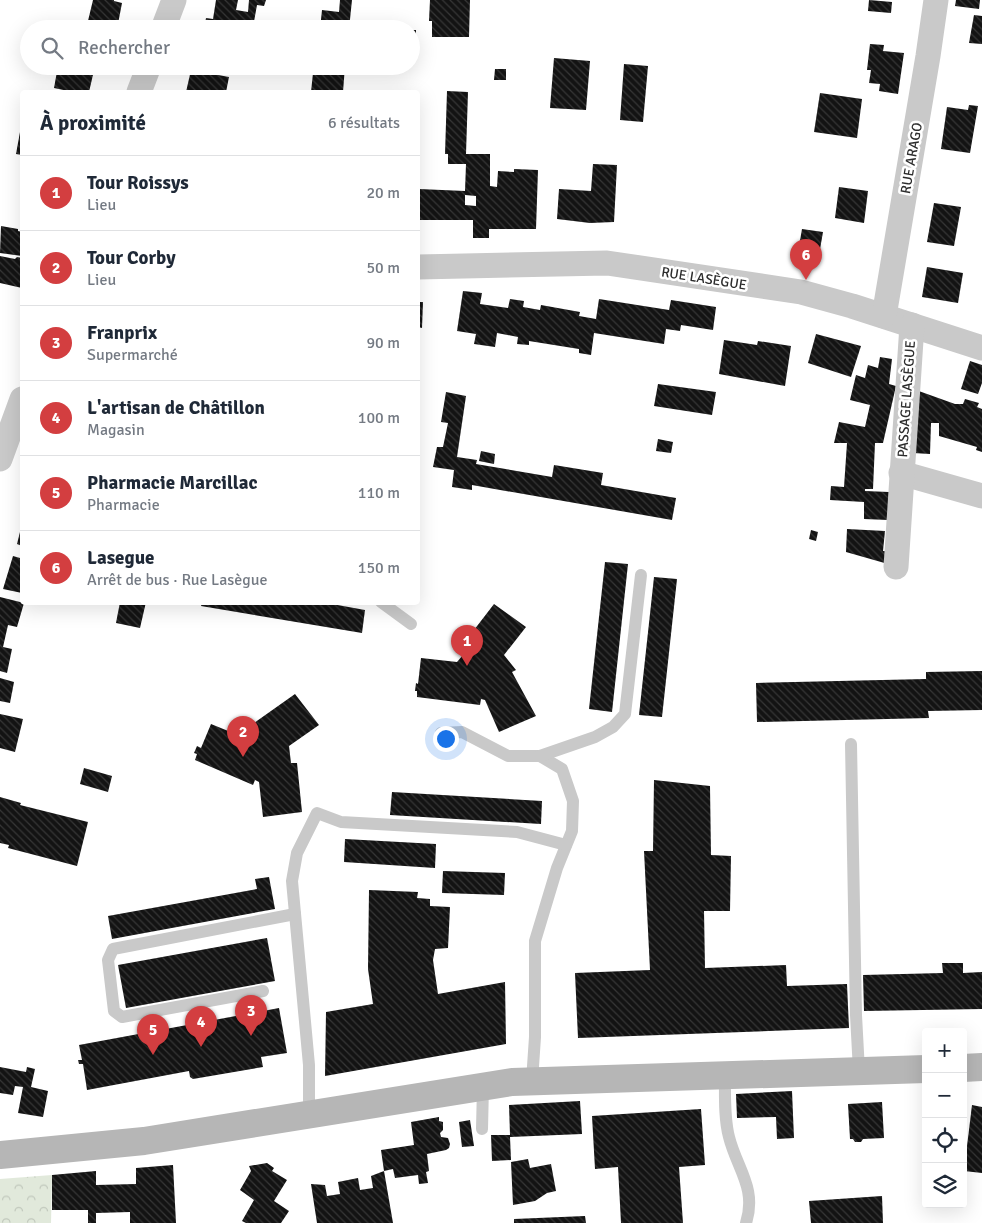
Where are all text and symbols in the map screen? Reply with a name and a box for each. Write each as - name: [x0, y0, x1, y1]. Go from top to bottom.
- search box: [20, 20, 420, 75]
- icon: search: [38, 34, 66, 62]
- text: Rechercher: [78, 36, 170, 60]
- text: À proximité: [40, 110, 146, 136]
- text: 6 résultats: [328, 113, 400, 133]
- street label: RUE ARAGO: [897, 121, 926, 195]
- text: Tour Roissys: [87, 171, 189, 195]
- text: 1: [52, 183, 60, 203]
- text: 20 m: [366, 183, 400, 203]
- text: Lieu: [87, 195, 116, 215]
- pin: 6: [790, 239, 822, 280]
- text: Tour Corby: [87, 246, 176, 270]
- text: 2: [52, 258, 60, 278]
- text: 50 m: [366, 258, 400, 278]
- street label: RUE LASÈGUE: [660, 263, 748, 294]
- text: Lieu: [87, 270, 116, 290]
- text: Franprix: [87, 321, 157, 345]
- text: 3: [52, 333, 60, 353]
- text: 90 m: [366, 333, 400, 353]
- street label: PASSAGE LASÈGUE: [894, 340, 919, 458]
- text: Supermarché: [87, 345, 178, 365]
- text: L'artisan de Châtillon: [87, 396, 265, 420]
- text: 4: [52, 408, 60, 428]
- text: 100 m: [358, 408, 400, 428]
- text: Magasin: [87, 420, 145, 440]
- text: Pharmacie Marcillac: [87, 471, 257, 495]
- text: 5: [52, 483, 60, 503]
- text: 110 m: [358, 483, 400, 503]
- text: Pharmacie: [87, 495, 160, 515]
- text: Lasegue: [87, 546, 155, 570]
- text: 6: [52, 558, 60, 578]
- text: 150 m: [358, 558, 400, 578]
- text: Arrêt de bus · Rue Lasègue: [87, 570, 267, 590]
- pin: 1: [451, 625, 483, 666]
- pin: 2: [227, 716, 259, 757]
- your location: [433, 726, 459, 752]
- pin: 3: [235, 995, 267, 1036]
- pin: 4: [185, 1006, 217, 1047]
- pin: 5: [137, 1014, 169, 1055]
- map controls: [922, 1028, 967, 1208]
- button: +: [922, 1028, 967, 1073]
- button: −: [922, 1073, 967, 1118]
- button: locate: [922, 1118, 967, 1163]
- button: layers: [922, 1163, 967, 1208]

